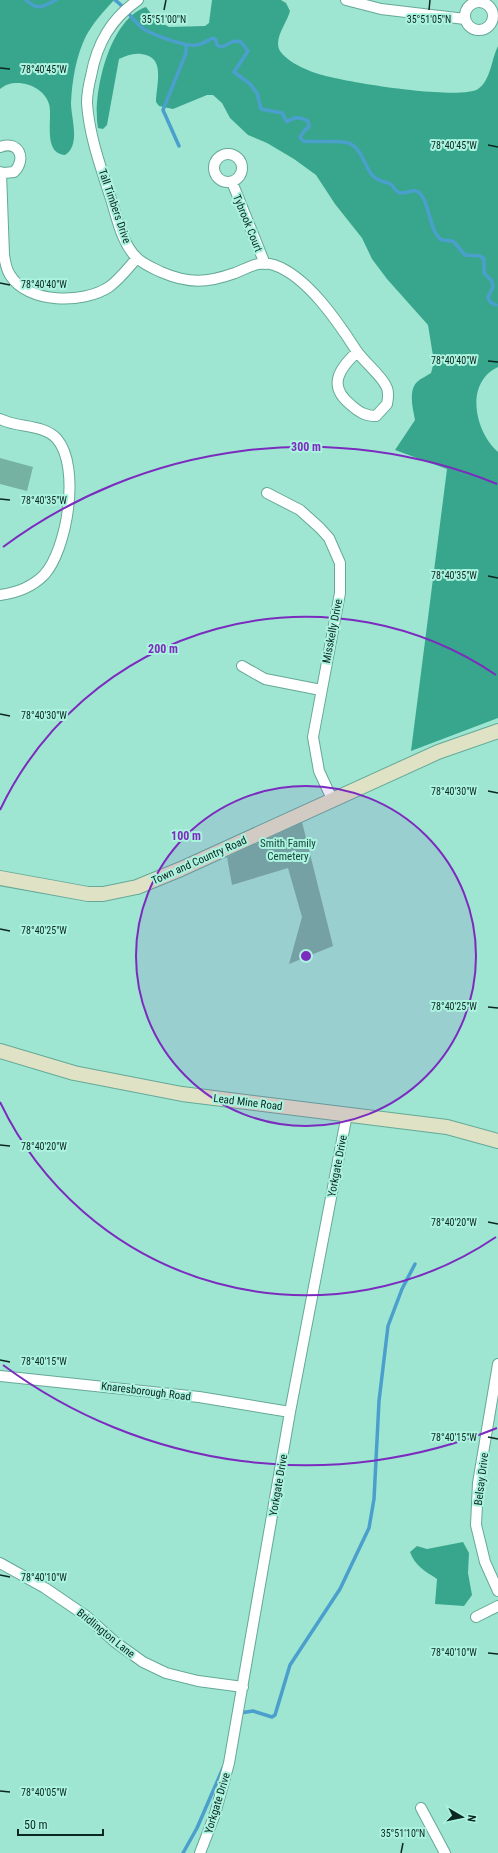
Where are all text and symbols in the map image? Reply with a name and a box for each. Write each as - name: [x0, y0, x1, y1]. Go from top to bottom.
- text: 35°51'00"N: [142, 14, 186, 25]
- text: 35°51'05"N: [407, 14, 451, 25]
- text: 78°40'45"W: [21, 64, 67, 75]
- text: 78°40'45"W: [431, 140, 477, 151]
- street label: Tall Timbers Drive: [96, 167, 133, 245]
- street label: Tybrook Court: [230, 192, 265, 254]
- text: 78°40'40"W: [21, 279, 67, 290]
- text: 78°40'40"W: [431, 355, 477, 366]
- text: 300 m: [291, 440, 321, 454]
- text: 78°40'35"W: [21, 495, 67, 506]
- text: 78°40'35"W: [431, 570, 477, 581]
- street label: Misskelly Drive: [320, 598, 345, 664]
- text: 200 m: [148, 642, 178, 656]
- text: 78°40'30"W: [21, 710, 67, 721]
- text: 78°40'30"W: [431, 786, 477, 797]
- text: 100 m: [171, 829, 201, 843]
- street label: Town and Country Road: [150, 834, 249, 887]
- park label: Smith Family Cemetery: [260, 837, 316, 863]
- text: 78°40'25"W: [21, 925, 67, 936]
- centre of rings: [299, 949, 313, 963]
- text: 78°40'25"W: [431, 1001, 477, 1012]
- street label: Lead Mine Road: [213, 1092, 283, 1113]
- street label: Yorkgate Drive: [325, 1134, 350, 1198]
- text: 78°40'20"W: [21, 1141, 67, 1152]
- text: 78°40'20"W: [431, 1217, 477, 1228]
- text: 78°40'15"W: [21, 1356, 67, 1367]
- street label: Knaresborough Road: [100, 1380, 192, 1403]
- text: 78°40'15"W: [431, 1432, 477, 1443]
- street label: Belsay Drive: [472, 1452, 491, 1506]
- street label: Yorkgate Drive: [267, 1453, 290, 1517]
- text: 78°40'10"W: [21, 1572, 67, 1583]
- street label: Bridlington Lane: [74, 1606, 137, 1661]
- text: 78°40'10"W: [431, 1647, 477, 1658]
- street label: Yorkgate Drive: [202, 1771, 233, 1835]
- text: 78°40'05"W: [21, 1787, 67, 1798]
- north arrow: [442, 1797, 482, 1837]
- scale bar: [18, 1811, 103, 1837]
- text: N: [464, 1814, 478, 1823]
- text: 50 m: [24, 1818, 48, 1832]
- text: 35°51'10"N: [381, 1828, 425, 1839]

